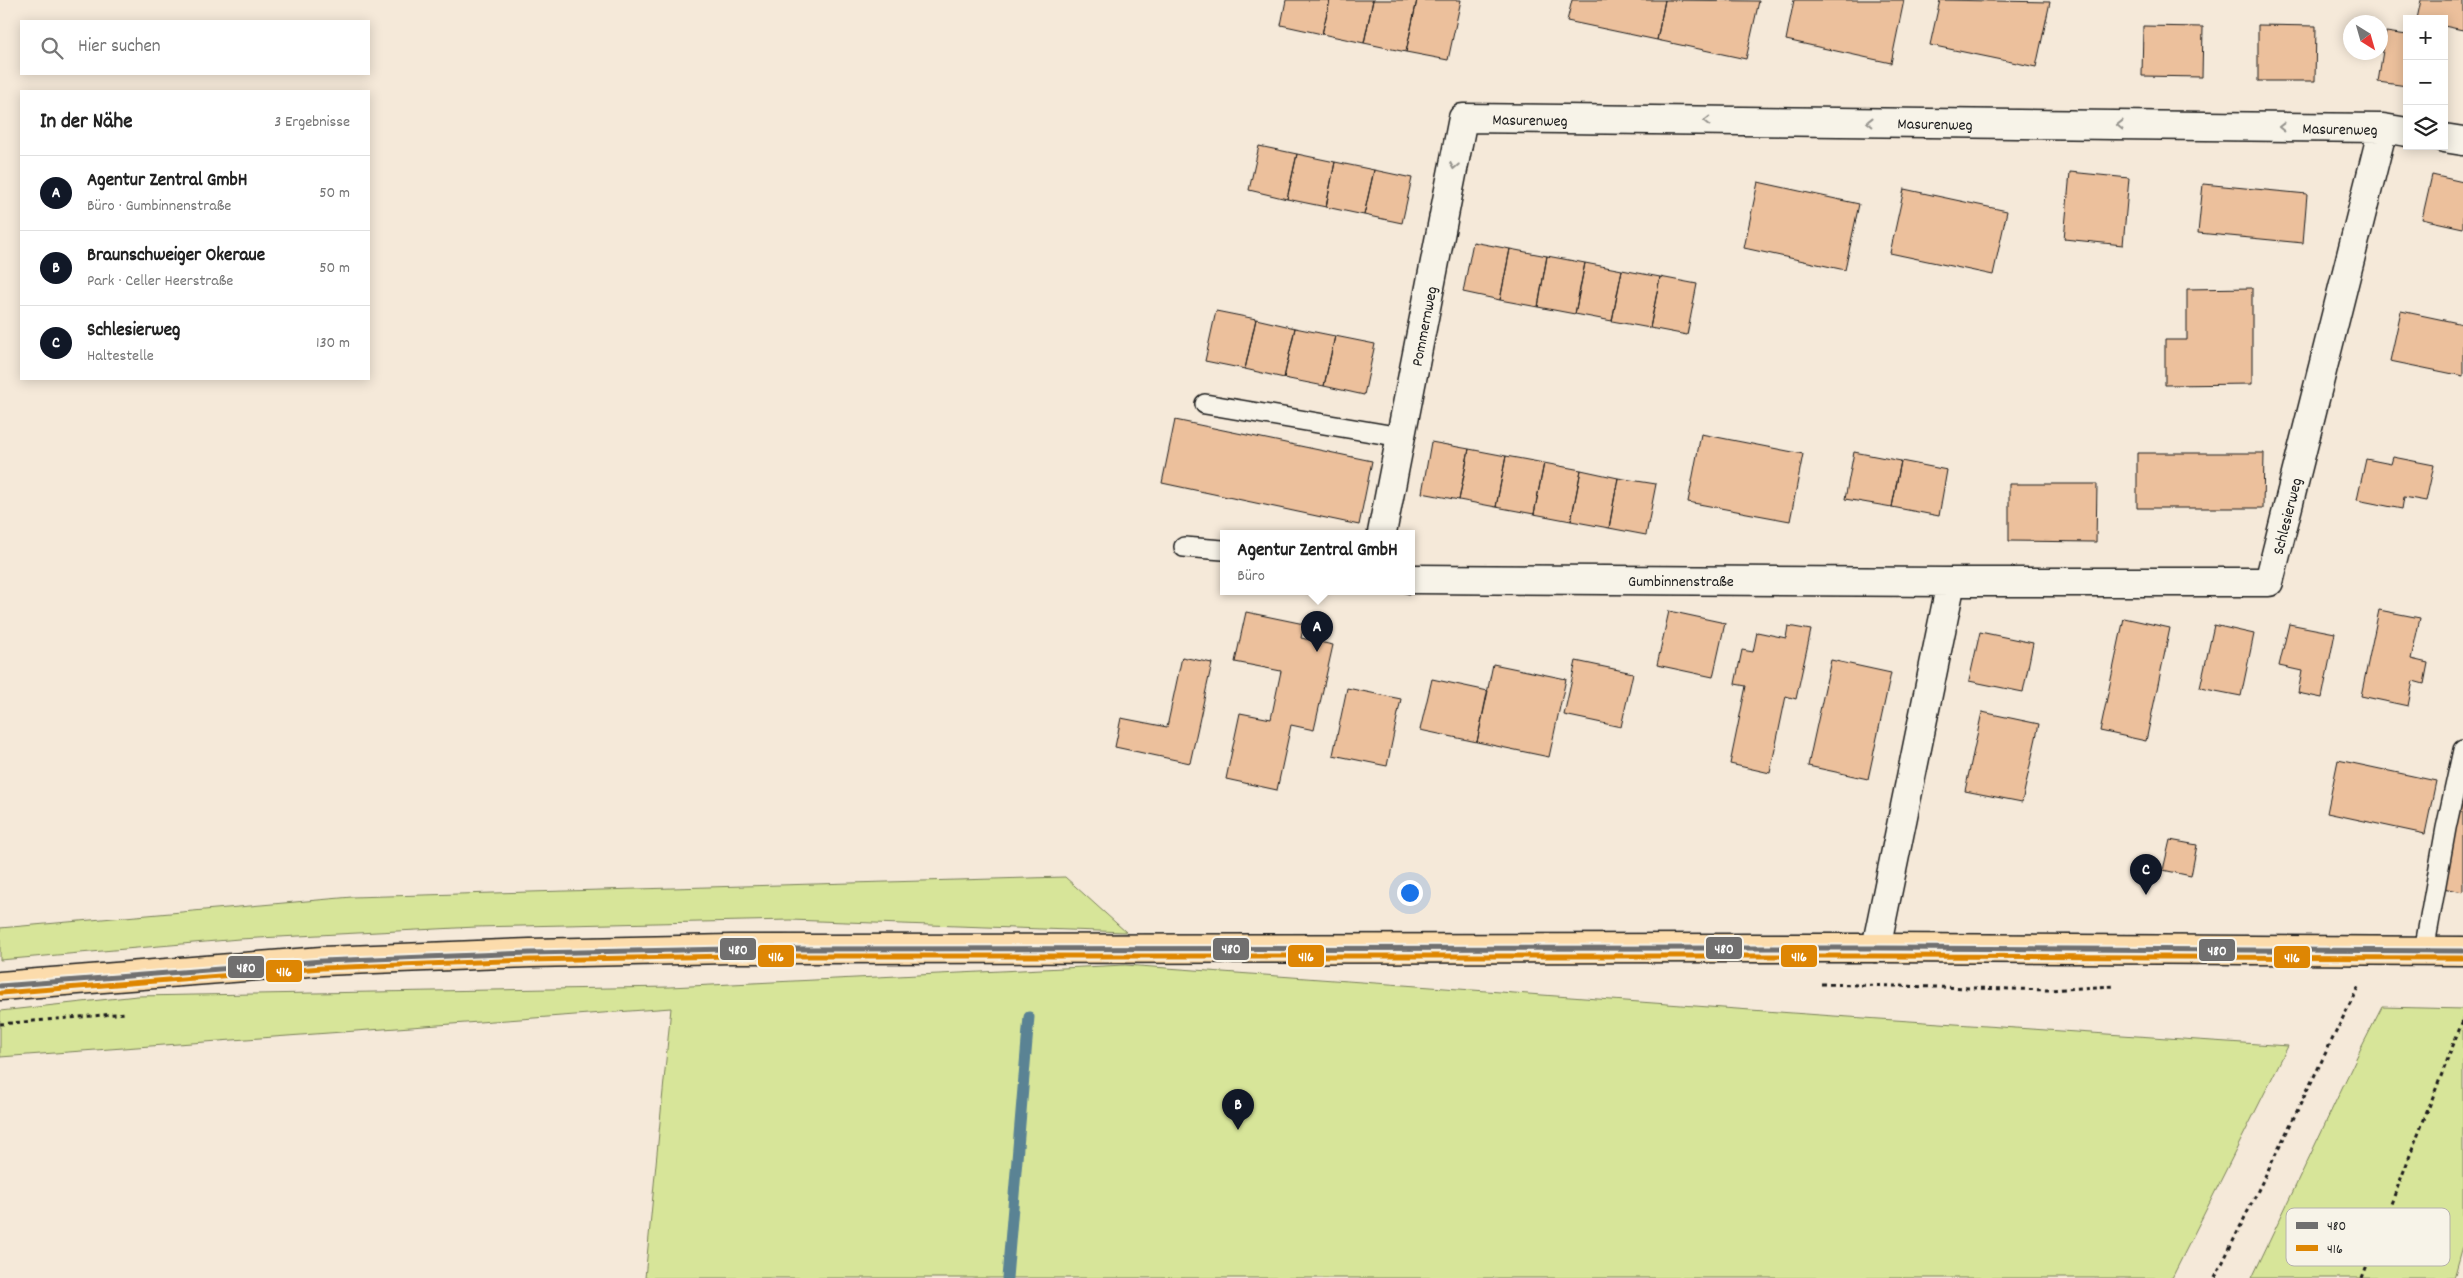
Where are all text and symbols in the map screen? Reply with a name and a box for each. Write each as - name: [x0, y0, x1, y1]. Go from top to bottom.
- north arrow: [2343, 15, 2388, 60]
- map controls: [2403, 15, 2448, 150]
- button: +: [2403, 15, 2448, 60]
- search box: [20, 20, 370, 75]
- icon: search: [38, 34, 66, 62]
- text: Hier suchen: [78, 34, 161, 61]
- button: −: [2403, 60, 2448, 105]
- button: layers: [2403, 105, 2448, 150]
- text: In der Nähe: [40, 108, 132, 138]
- street label: Masurenweg: [1492, 109, 1568, 134]
- text: 3 Ergebnisse: [274, 111, 350, 134]
- street label: Masurenweg: [1897, 113, 1973, 138]
- one-way arrow: [1703, 116, 1710, 126]
- one-way arrow: [1865, 117, 1873, 128]
- street label: Masurenweg: [2302, 118, 2378, 143]
- one-way arrow: [2115, 120, 2123, 130]
- one-way arrow: [2278, 122, 2286, 132]
- one-way arrow: [1449, 161, 1460, 170]
- text: Agentur Zentral GmbH: [87, 168, 247, 195]
- text: A: [52, 182, 60, 205]
- text: 50 m: [319, 182, 350, 205]
- text: Büro · Gumbinnenstraße: [87, 195, 231, 218]
- text: Braunschweiger Okeraue: [87, 243, 265, 270]
- text: B: [52, 257, 60, 280]
- text: 50 m: [319, 257, 350, 280]
- text: Park · Celler Heerstraße: [87, 270, 233, 293]
- street label: Pommernweg: [1406, 284, 1444, 368]
- text: Schlesierweg: [87, 318, 180, 345]
- text: C: [52, 332, 60, 355]
- text: 130 m: [316, 332, 350, 355]
- text: Haltestelle: [87, 345, 154, 368]
- street label: Schlesierweg: [2268, 476, 2309, 558]
- popup: [1220, 530, 1415, 595]
- text: Agentur Zentral GmbH: [1237, 538, 1398, 565]
- text: Büro: [1237, 565, 1265, 588]
- street label: Gumbinnenstraße: [1628, 571, 1734, 594]
- pin: A: [1301, 611, 1333, 652]
- pin: C: [2130, 854, 2162, 895]
- your location: [1397, 880, 1423, 906]
- line badge: 480: [1705, 936, 1743, 960]
- line badge: 480: [719, 937, 757, 961]
- line badge: 480: [1212, 937, 1250, 961]
- line badge: 480: [2198, 938, 2236, 962]
- text: 480: [1221, 940, 1241, 960]
- text: 480: [1714, 940, 1734, 960]
- text: 480: [728, 941, 748, 961]
- text: 480: [2207, 942, 2227, 962]
- line badge: 416: [757, 944, 795, 968]
- line badge: 416: [1287, 944, 1325, 968]
- line badge: 416: [1780, 944, 1818, 968]
- line badge: 416: [2273, 945, 2311, 969]
- text: 416: [768, 948, 784, 968]
- text: 416: [1298, 948, 1314, 968]
- text: 416: [1791, 948, 1807, 968]
- text: 416: [2284, 949, 2300, 969]
- line badge: 480: [227, 955, 265, 979]
- text: 480: [236, 959, 256, 979]
- line badge: 416: [265, 959, 303, 983]
- text: 416: [276, 963, 292, 983]
- pin: B: [1222, 1089, 1254, 1130]
- legend: [2286, 1208, 2450, 1266]
- text: 480: [2327, 1217, 2346, 1237]
- text: 416: [2327, 1240, 2343, 1260]

